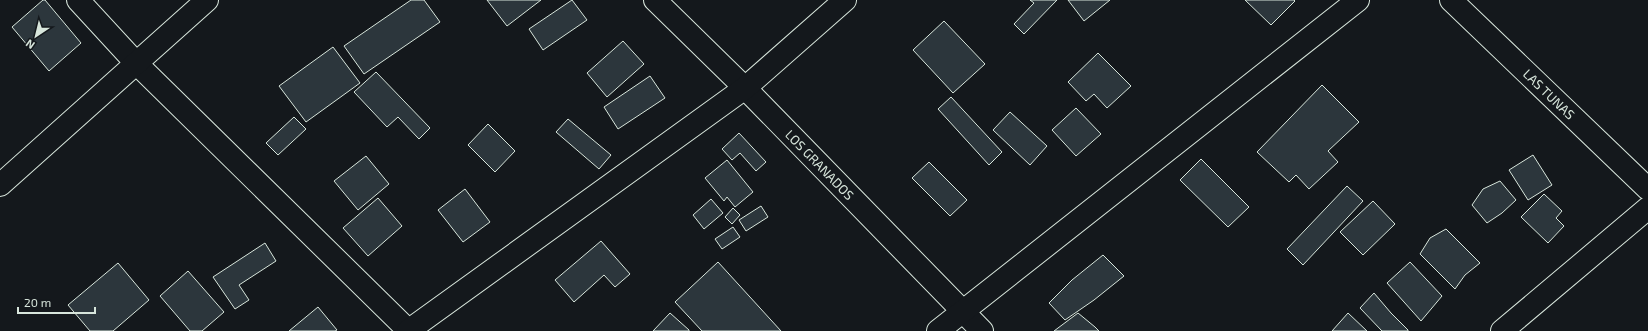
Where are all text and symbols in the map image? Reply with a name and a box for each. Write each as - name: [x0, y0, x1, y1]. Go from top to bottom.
- north arrow: [16, 16, 56, 56]
- text: N: [23, 37, 37, 52]
- street label: LAS TUNAS: [1520, 66, 1578, 123]
- street label: LOS GRANADOS: [782, 126, 857, 203]
- scale bar: [18, 289, 95, 315]
- text: 20 m: [24, 295, 51, 309]

